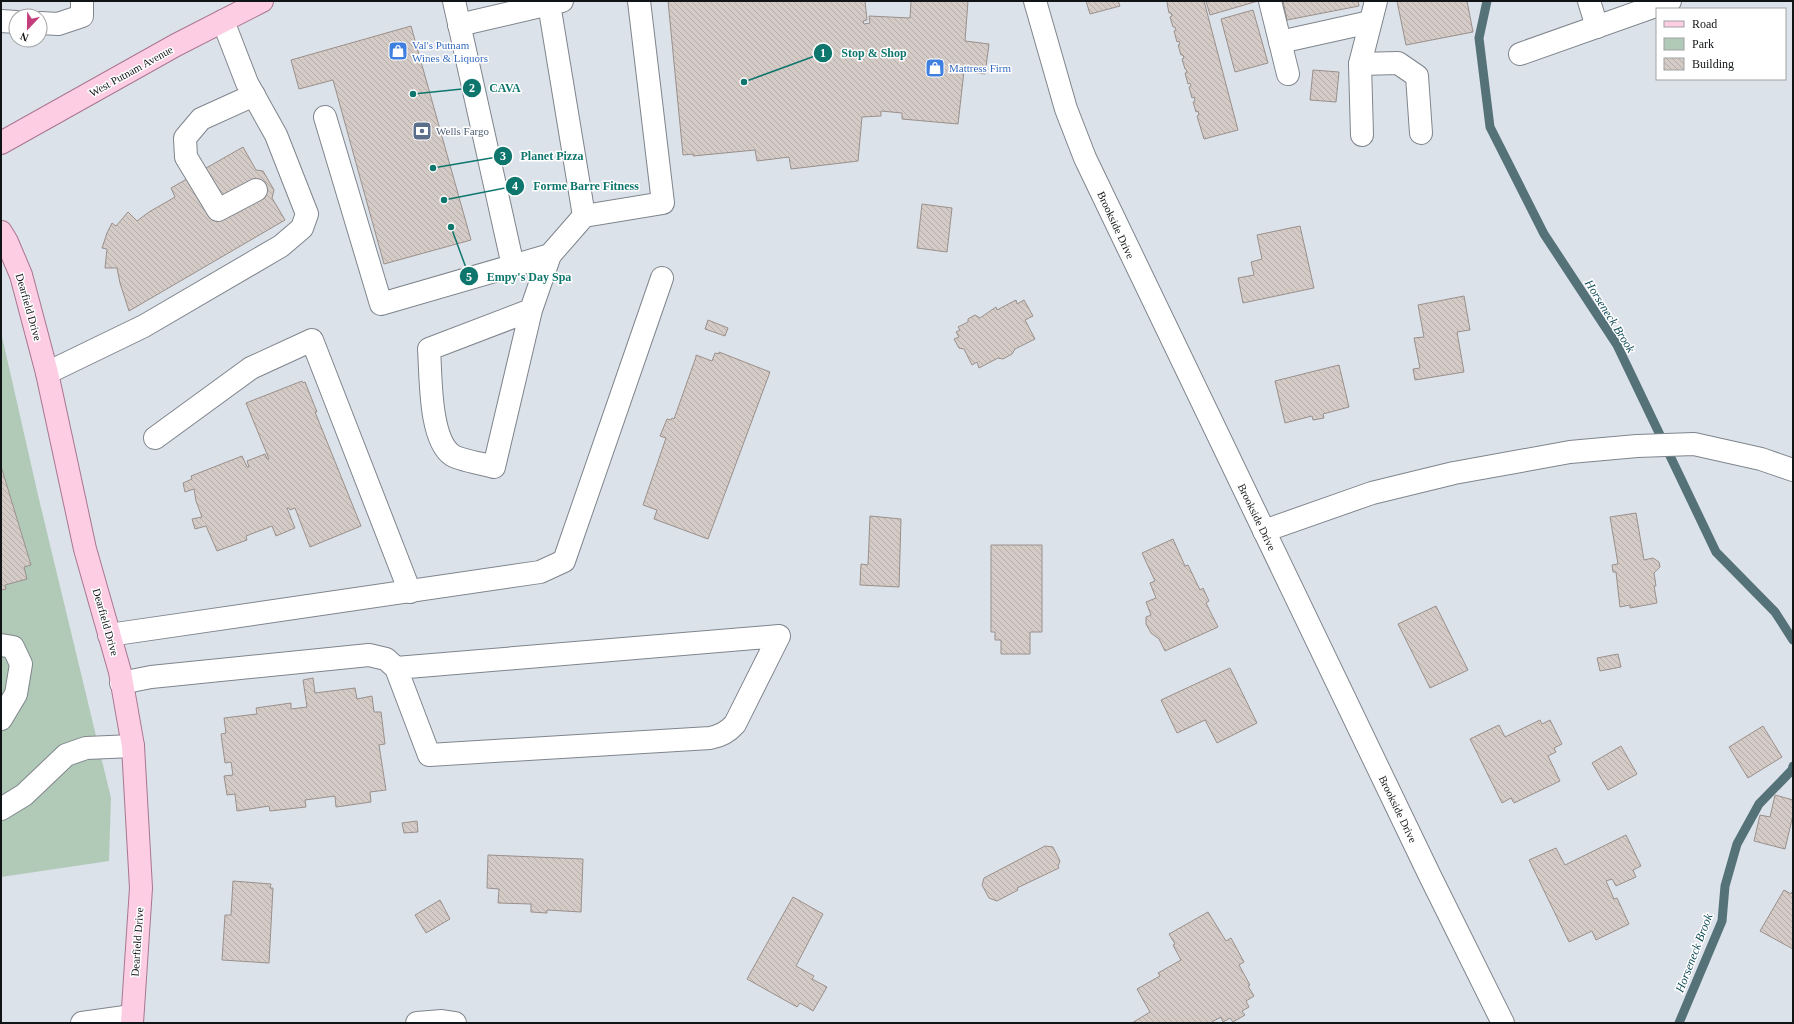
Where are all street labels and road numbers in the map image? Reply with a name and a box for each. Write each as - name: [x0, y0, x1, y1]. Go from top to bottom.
- street label: West Putnam Avenue: [87, 43, 175, 99]
- street label: Brookside Drive: [1095, 189, 1137, 261]
- street label: Dearfield Drive: [14, 272, 44, 342]
- street label: Brookside Drive: [1236, 482, 1278, 553]
- street label: Dearfield Drive: [91, 587, 121, 657]
- street label: Brookside Drive: [1377, 774, 1419, 845]
- street label: Dearfield Drive: [129, 907, 145, 977]

